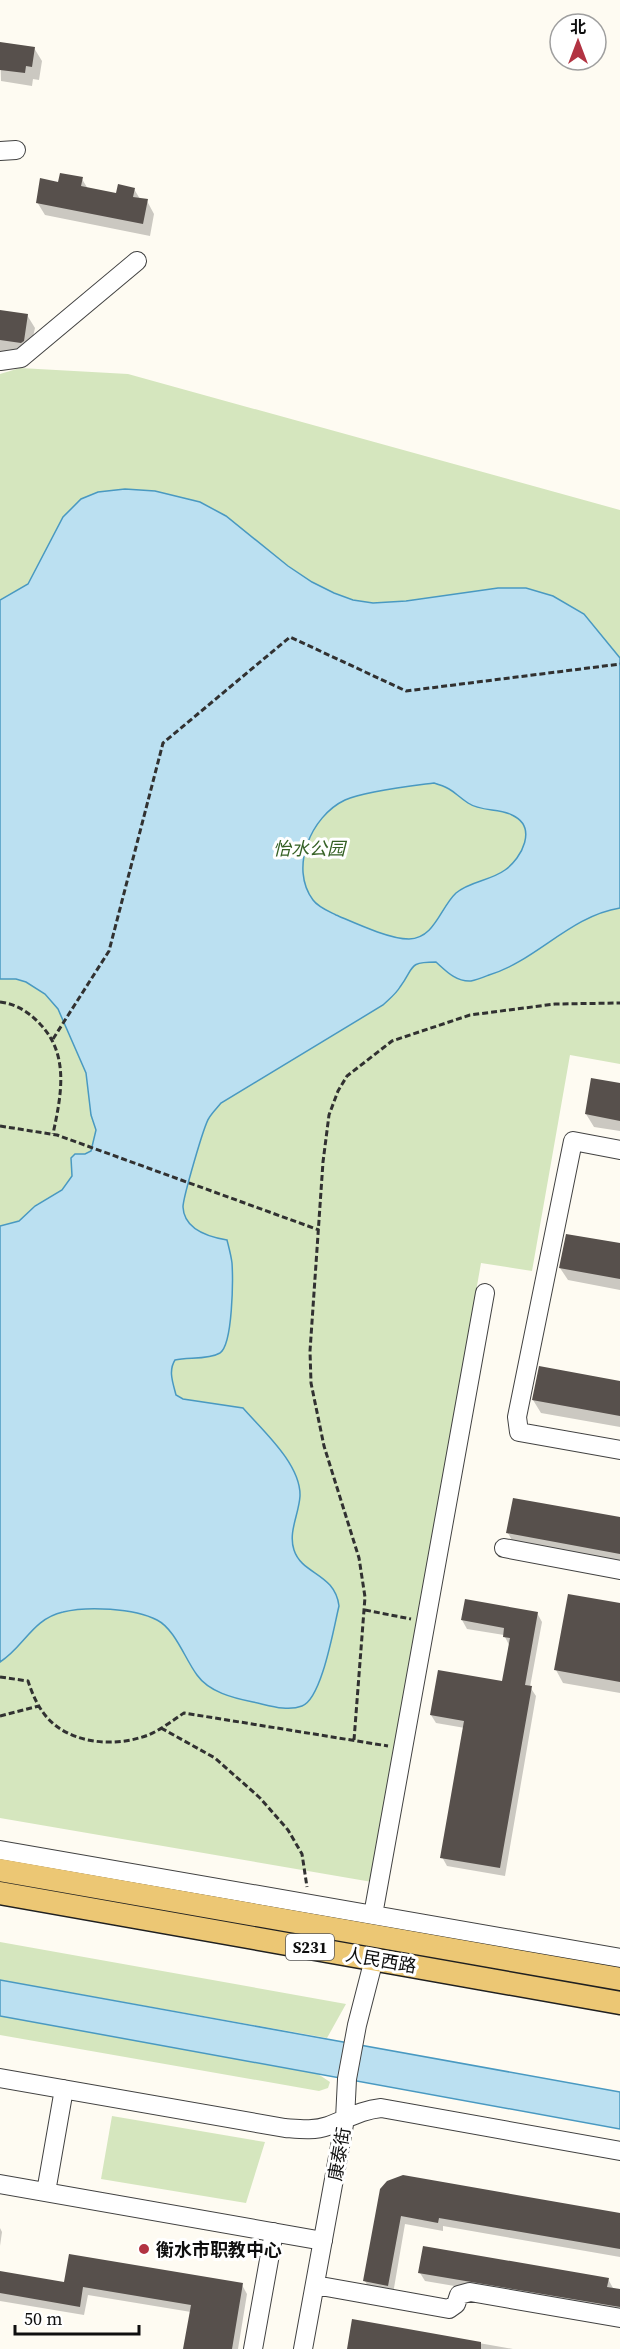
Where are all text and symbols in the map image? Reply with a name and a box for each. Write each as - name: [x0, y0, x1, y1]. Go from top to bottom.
- north arrow: [548, 12, 608, 72]
- text: 北: [570, 16, 586, 38]
- park label: 怡水公园: [273, 836, 348, 861]
- road number: S231: [286, 1934, 334, 1960]
- street label: 人民西路: [343, 1941, 419, 1979]
- street label: 康泰街: [322, 2125, 356, 2183]
- place label: 衡水市职教中心: [156, 2237, 282, 2262]
- marker: 衡水市职教中心: [137, 2242, 151, 2256]
- scale bar: [15, 2298, 140, 2336]
- text: 50 m: [24, 2306, 62, 2331]

